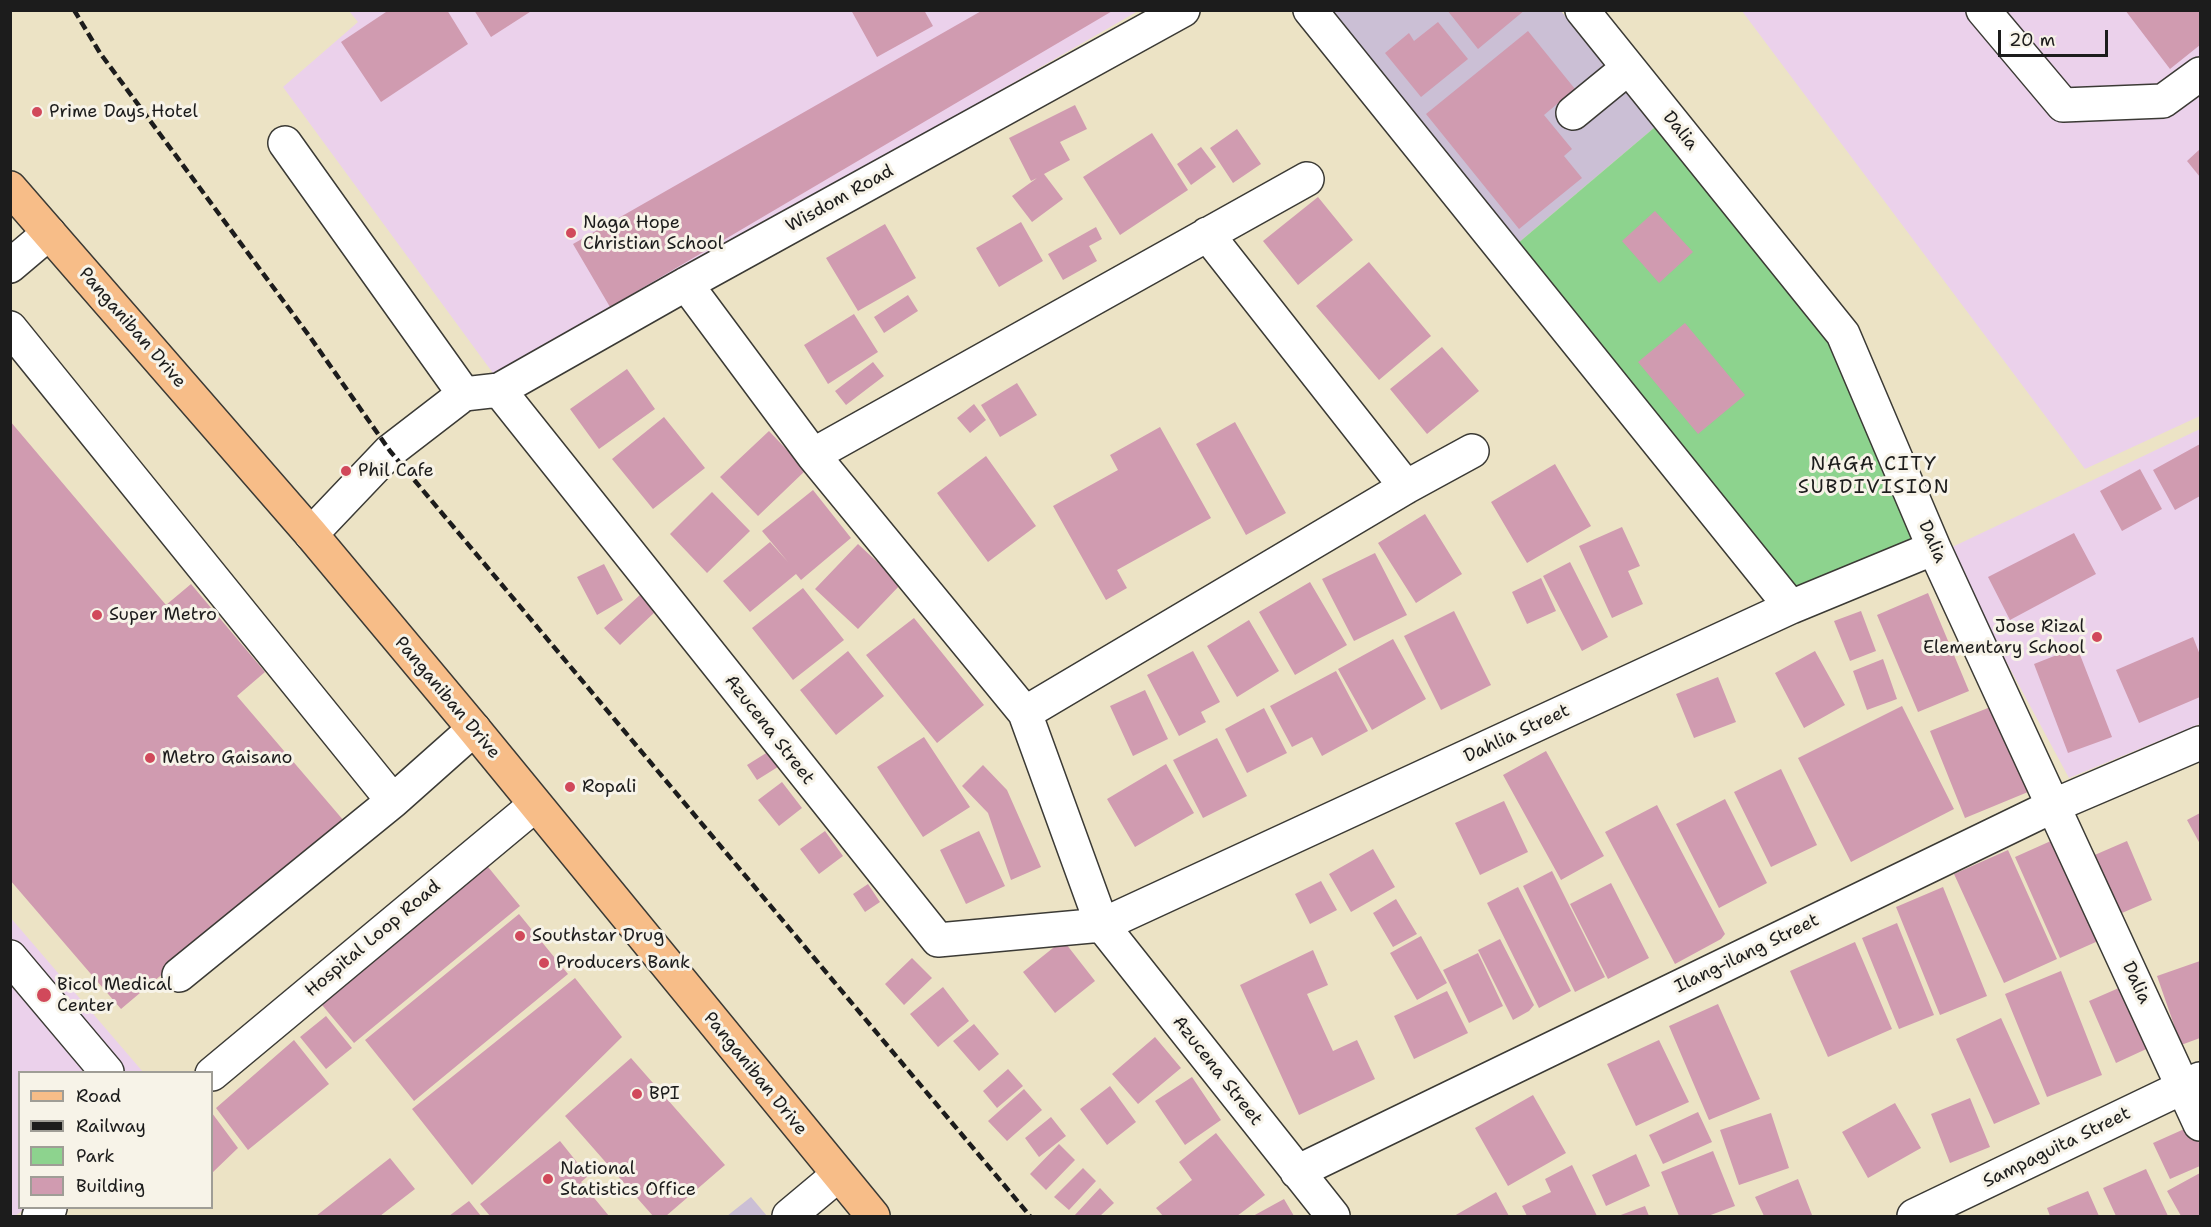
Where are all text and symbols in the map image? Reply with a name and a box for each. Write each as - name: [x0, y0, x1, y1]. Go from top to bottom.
- scale bar: [2001, 18, 2110, 56]
- text: 20 m: [2009, 28, 2055, 52]
- place label: Prime Days Hotel: [49, 101, 198, 123]
- marker: Prime Days Hotel: [30, 105, 44, 119]
- street label: Dalia: [1658, 107, 1702, 155]
- street label: Wisdom Road: [783, 161, 897, 237]
- place label: Naga Hope Christian School: [583, 212, 723, 254]
- marker: Naga Hope Christian School: [564, 226, 578, 240]
- street label: Panganiban Drive: [74, 263, 190, 393]
- district label: NAGA CITY SUBDIVISION: [1798, 453, 1950, 500]
- place label: Phil Cafe: [358, 460, 434, 482]
- marker: Phil Cafe: [339, 464, 353, 478]
- street label: Dalia: [1913, 518, 1951, 566]
- place label: Super Metro: [109, 604, 217, 626]
- marker: Super Metro: [90, 608, 104, 622]
- place label: Jose Rizal Elementary School: [1923, 616, 2085, 658]
- marker: Jose Rizal Elementary School: [2090, 630, 2104, 644]
- street label: Panganiban Drive: [390, 633, 504, 763]
- street label: Azucena Street: [720, 671, 818, 789]
- street label: Dahlia Street: [1461, 700, 1573, 768]
- place label: Metro Gaisano: [162, 747, 292, 769]
- marker: Metro Gaisano: [143, 751, 157, 765]
- place label: Ropali: [582, 776, 637, 798]
- marker: Ropali: [563, 780, 577, 794]
- street label: Hospital Loop Road: [301, 876, 445, 1002]
- street label: Ilang-ilang Street: [1671, 910, 1823, 998]
- place label: Southstar Drug: [532, 925, 664, 947]
- marker: Southstar Drug: [513, 929, 527, 943]
- place label: Producers Bank: [556, 952, 690, 974]
- marker: Producers Bank: [537, 956, 551, 970]
- street label: Dalia: [2117, 959, 2155, 1007]
- place label: Bicol Medical Center: [57, 974, 172, 1016]
- marker: Bicol Medical Center: [35, 986, 53, 1004]
- street label: Panganiban Drive: [699, 1008, 811, 1140]
- street label: Azucena Street: [1168, 1012, 1266, 1130]
- legend: [18, 1071, 213, 1209]
- place label: BPI: [649, 1083, 680, 1105]
- text: Road: [76, 1084, 121, 1108]
- marker: BPI: [630, 1087, 644, 1101]
- street label: Sampaguita Street: [1980, 1103, 2134, 1193]
- text: Railway: [76, 1114, 146, 1138]
- text: Park: [76, 1144, 115, 1168]
- place label: National Statistics Office: [560, 1158, 696, 1200]
- marker: National Statistics Office: [541, 1172, 555, 1186]
- text: Building: [76, 1174, 145, 1198]

